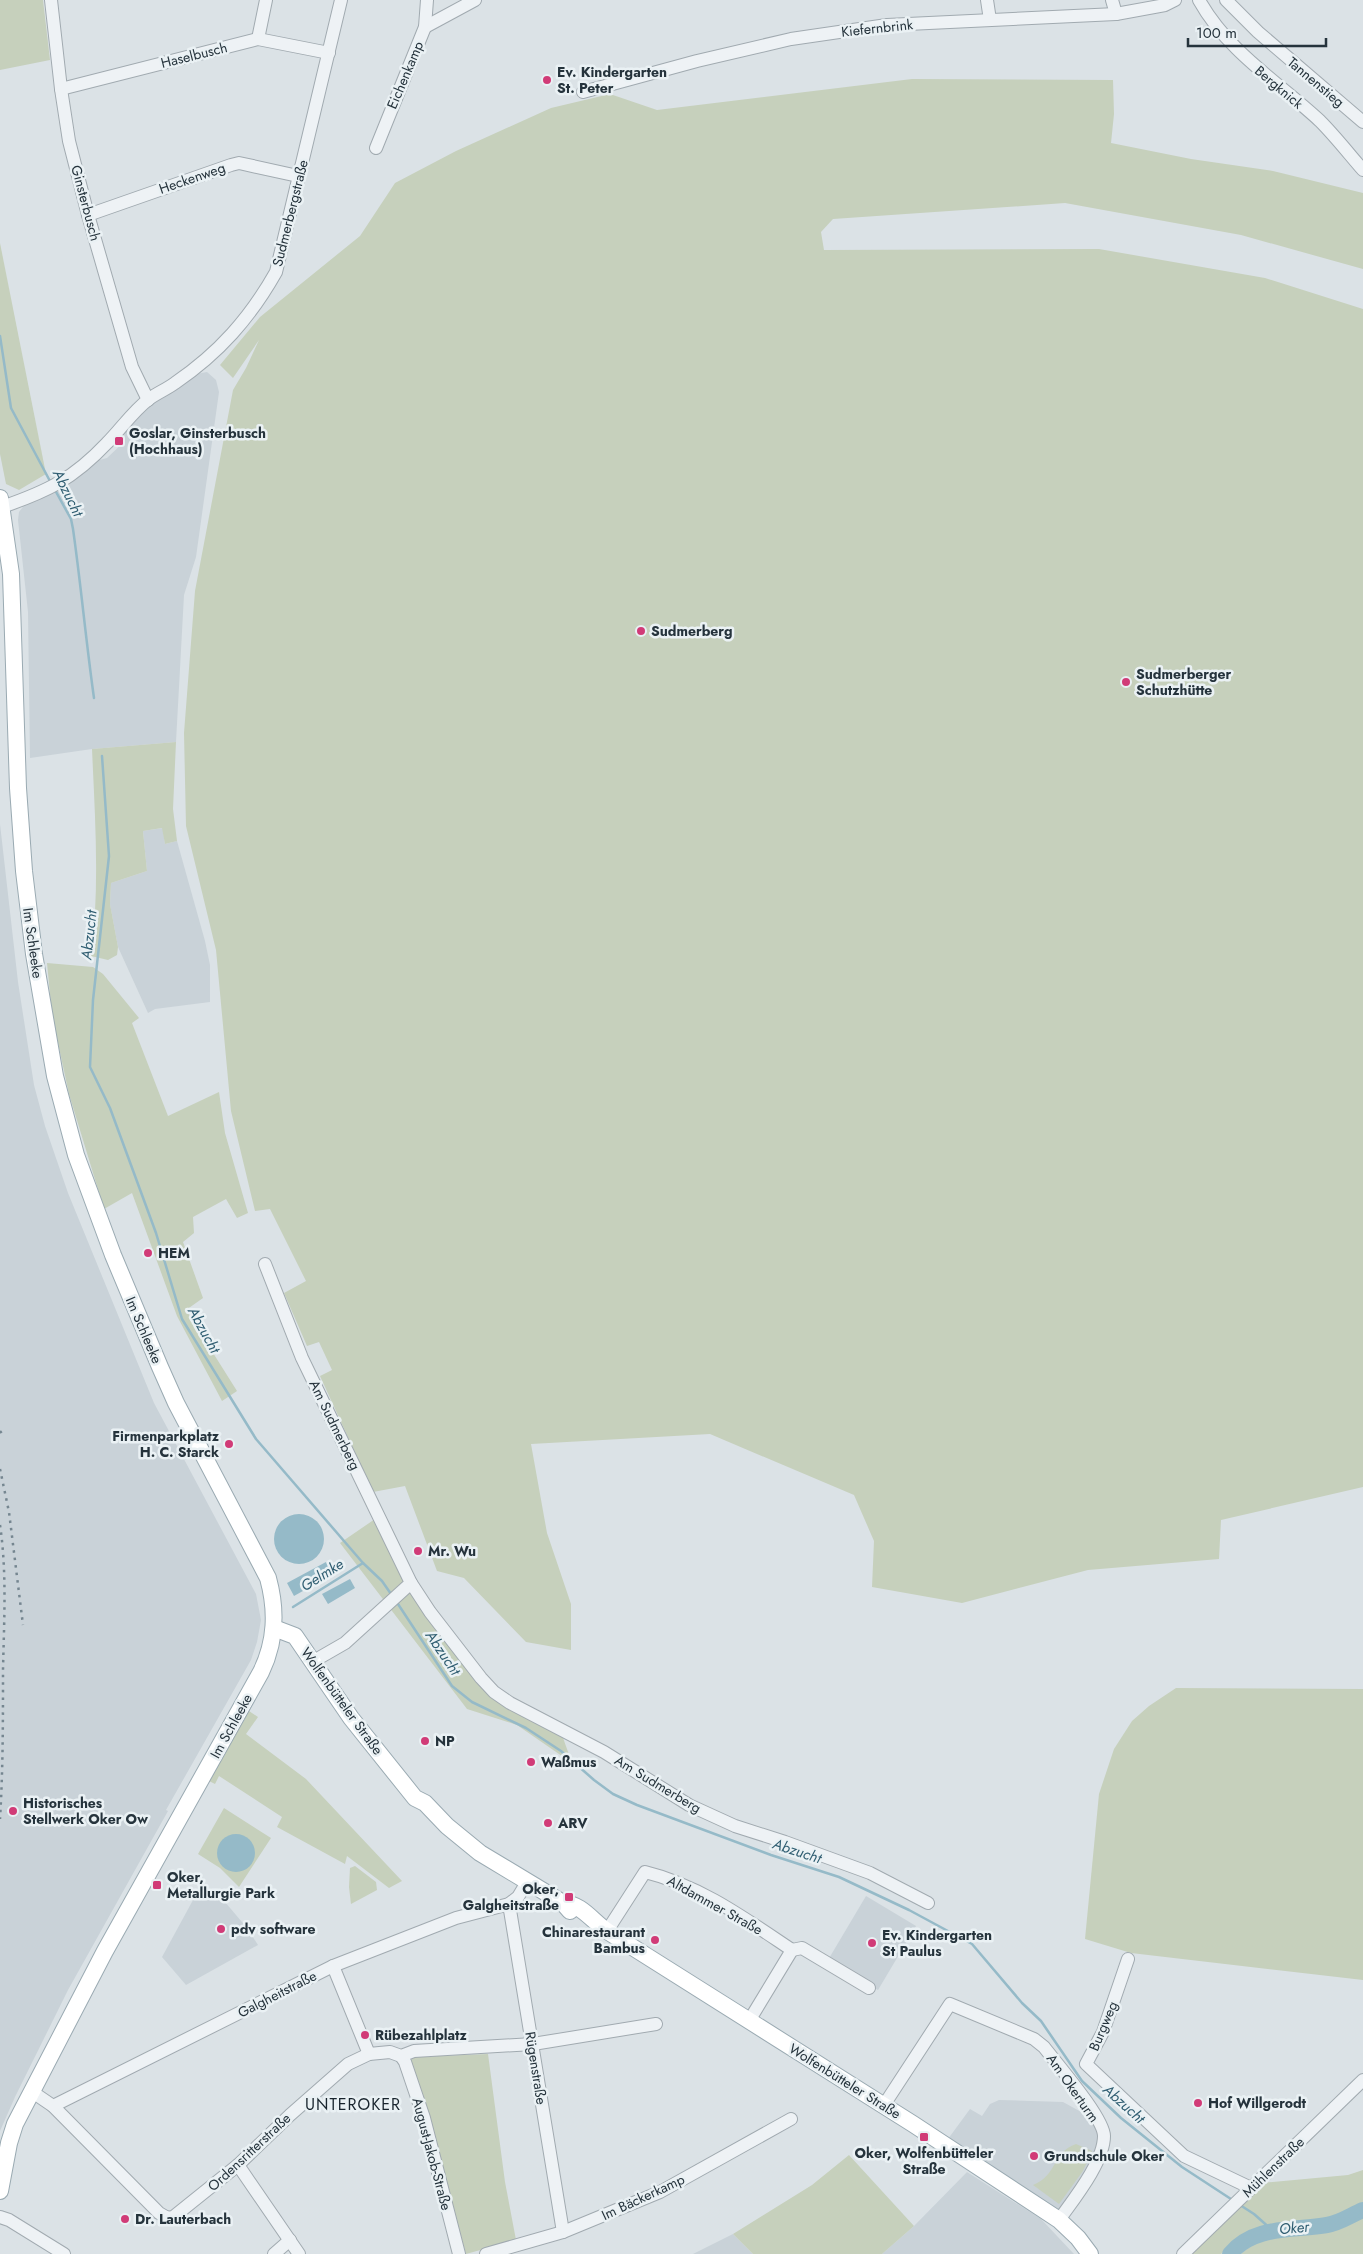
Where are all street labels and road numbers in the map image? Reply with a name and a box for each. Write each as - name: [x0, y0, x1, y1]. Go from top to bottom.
- street label: Kiefernbrink: [840, 14, 915, 42]
- street label: Haselbusch: [159, 37, 229, 73]
- street label: Eichenkamp: [382, 38, 428, 112]
- street label: Tannenstieg: [1283, 52, 1349, 112]
- street label: Bergknick: [1251, 61, 1308, 114]
- street label: Heckenweg: [156, 157, 228, 199]
- street label: Sudmerbergstraße: [267, 158, 313, 268]
- street label: Ginsterbusch: [66, 163, 106, 243]
- street label: Im Schleeke: [18, 906, 48, 980]
- street label: Im Schleeke: [121, 1293, 167, 1367]
- street label: Am Sudmerberg: [305, 1377, 365, 1473]
- street label: Wolfenbütteler Straße: [296, 1643, 388, 1759]
- street label: Im Schleeke: [205, 1690, 257, 1762]
- street label: Am Sudmerberg: [611, 1750, 705, 1818]
- street label: Altdammer Straße: [664, 1870, 766, 1940]
- street label: Galgheitstraße: [234, 1966, 320, 2022]
- street label: Burgweg: [1084, 1998, 1122, 2054]
- street label: Rügenstraße: [520, 2030, 552, 2106]
- street label: Wolfenbütteler Straße: [785, 2038, 905, 2124]
- street label: Am Okerturm: [1042, 2050, 1104, 2126]
- street label: August-Jakob-Straße: [407, 2095, 457, 2213]
- street label: Ordensritterstraße: [203, 2108, 295, 2196]
- street label: Mühlenstraße: [1237, 2132, 1309, 2202]
- street label: Im Bäckerkamp: [598, 2169, 688, 2225]

